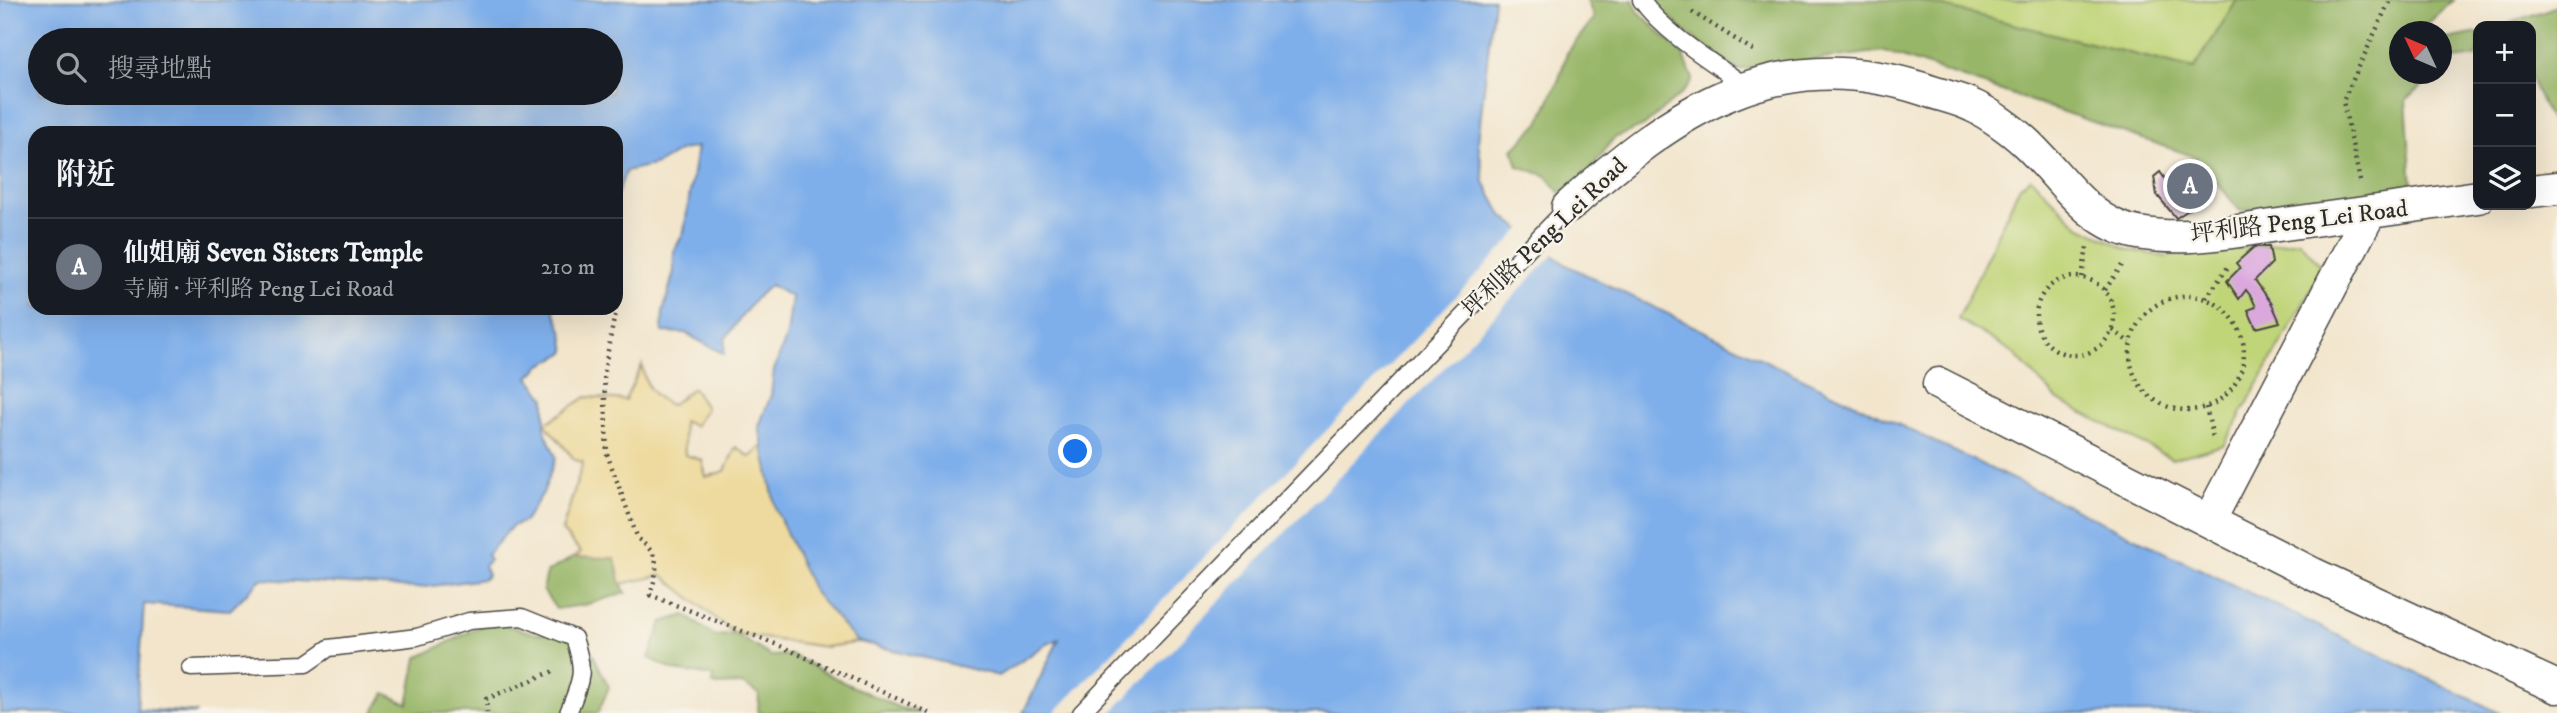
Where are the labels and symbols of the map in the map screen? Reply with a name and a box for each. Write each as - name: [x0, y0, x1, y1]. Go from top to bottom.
- north arrow: [2389, 21, 2452, 84]
- street label: 坪利路 Peng Lei Road: [1456, 151, 1634, 324]
- pin: A: [2167, 160, 2213, 212]
- street label: 坪利路 Peng Lei Road: [2189, 194, 2409, 250]
- your location: [1058, 434, 1092, 468]

